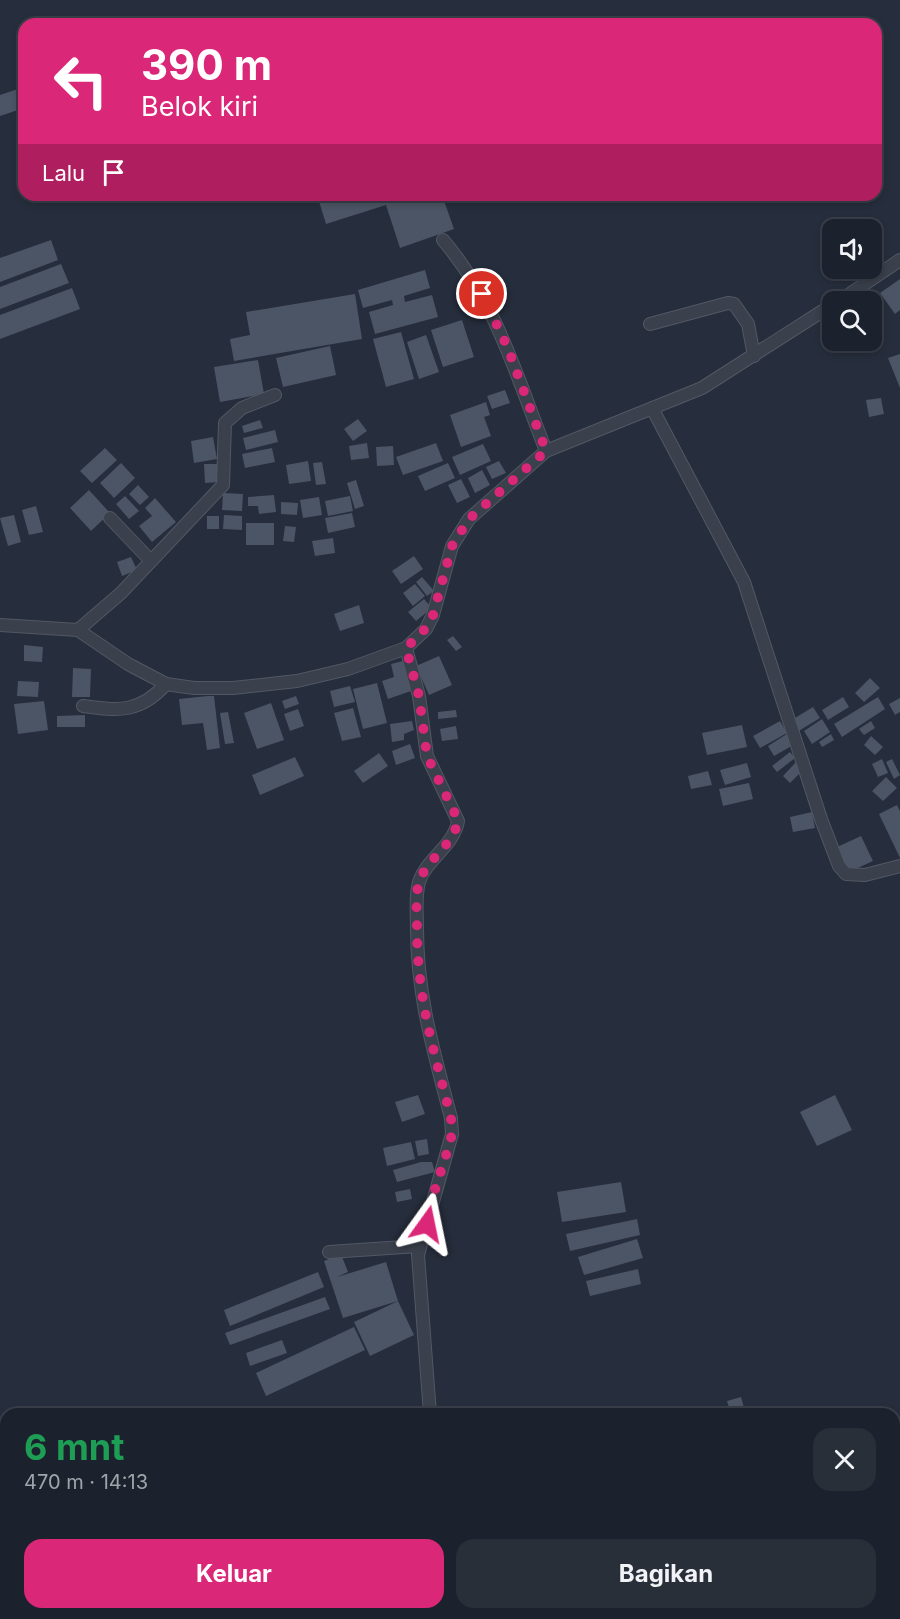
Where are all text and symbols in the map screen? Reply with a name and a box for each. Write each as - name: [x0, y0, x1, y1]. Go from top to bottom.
- text: 390 m: [141, 39, 272, 90]
- icon: left: [42, 42, 120, 120]
- text: Belok kiri: [141, 90, 258, 123]
- icon: arrive: [97, 156, 130, 189]
- text: Lalu: [42, 160, 85, 186]
- map controls: [822, 219, 882, 351]
- button: sound: [822, 219, 882, 279]
- pin: [456, 268, 507, 319]
- icon: arrive: [465, 277, 498, 310]
- button: search: [822, 291, 882, 351]
- position arrow: [395, 1192, 459, 1256]
- text: 6 mnt: [24, 1425, 124, 1469]
- button: close: [813, 1428, 876, 1491]
- text: 470 m · 14:13: [24, 1470, 148, 1494]
- button: Keluar: [24, 1539, 444, 1608]
- button: Bagikan: [456, 1539, 876, 1608]

